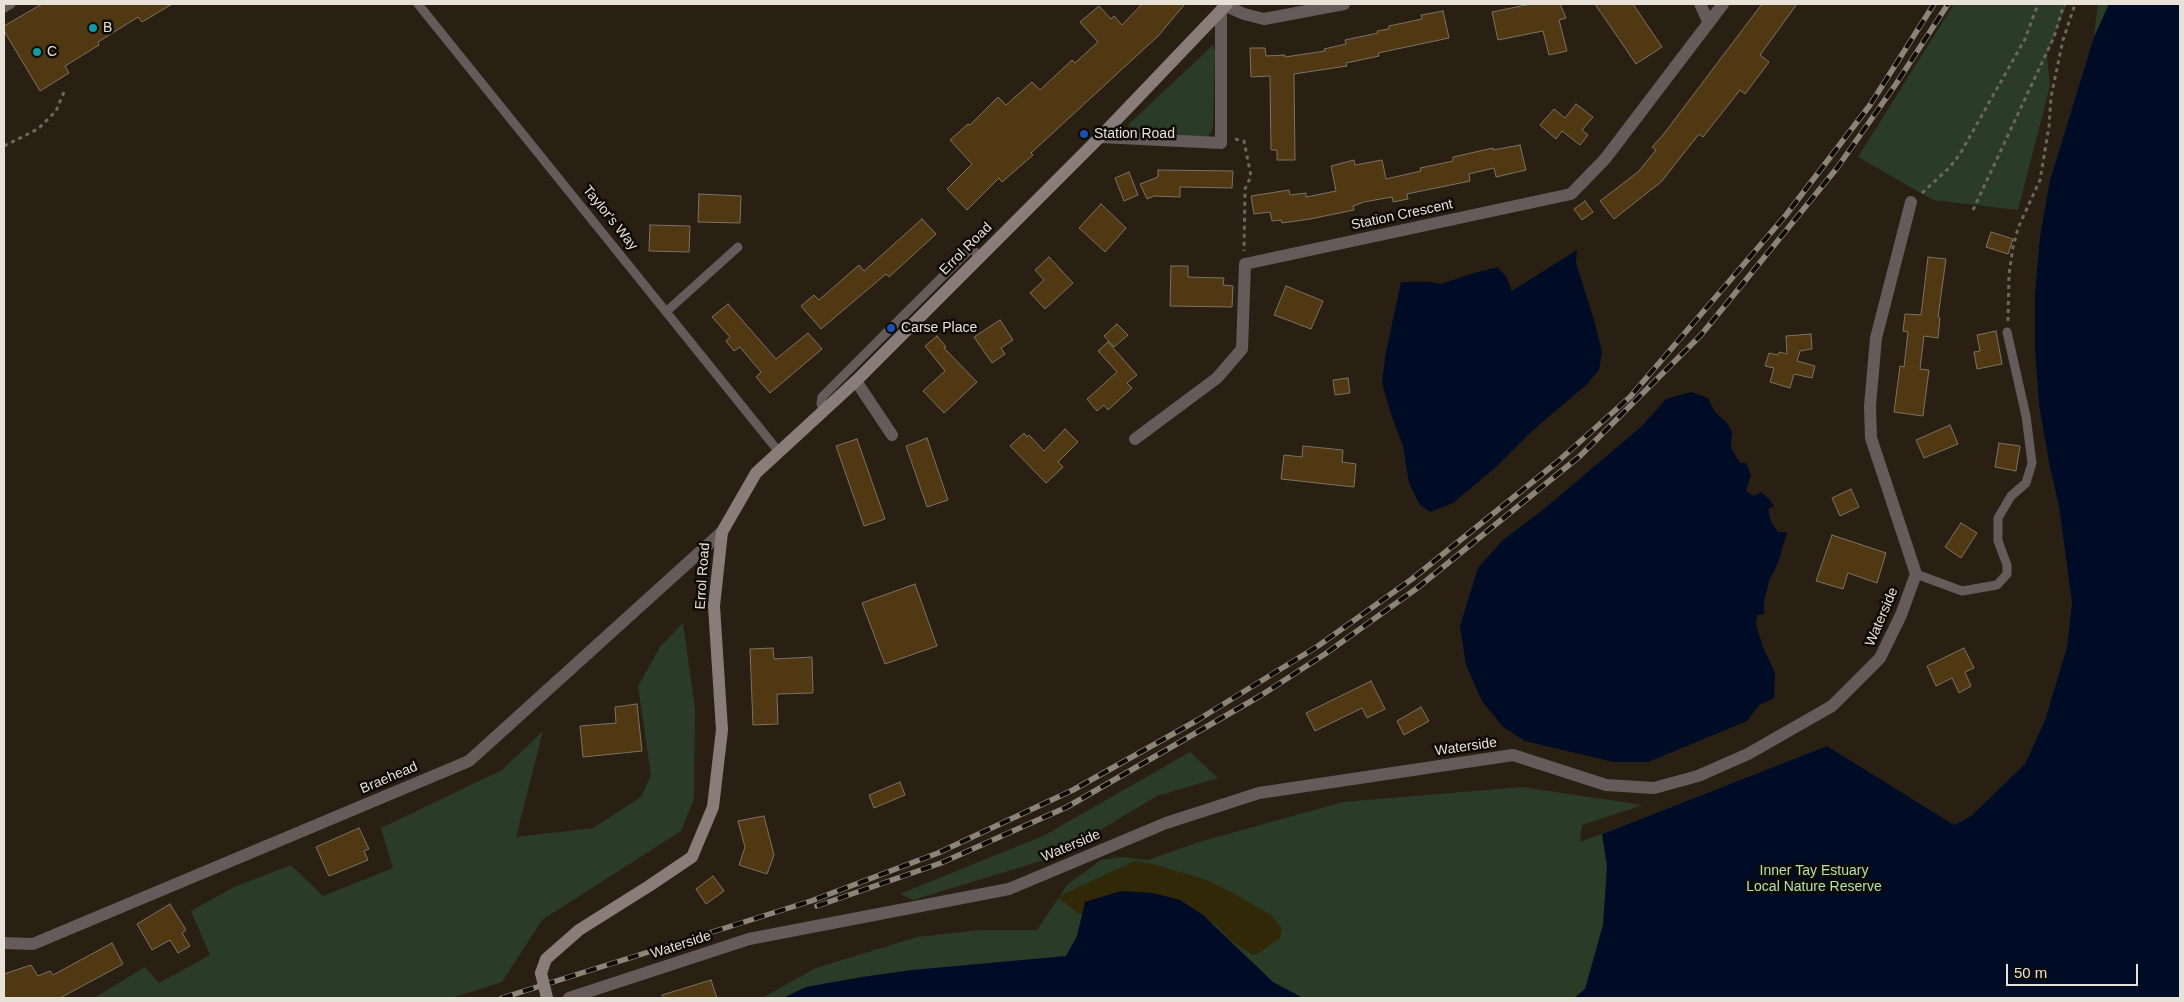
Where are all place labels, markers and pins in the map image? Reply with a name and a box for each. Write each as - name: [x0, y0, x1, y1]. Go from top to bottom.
- place label: B: [103, 20, 112, 36]
- marker: B: [87, 22, 99, 34]
- place label: C: [47, 44, 57, 60]
- marker: C: [31, 46, 43, 58]
- place label: Station Road: [1094, 126, 1175, 142]
- marker: Station Road: [1078, 128, 1090, 140]
- place label: Carse Place: [901, 320, 977, 336]
- marker: Carse Place: [885, 322, 897, 334]

